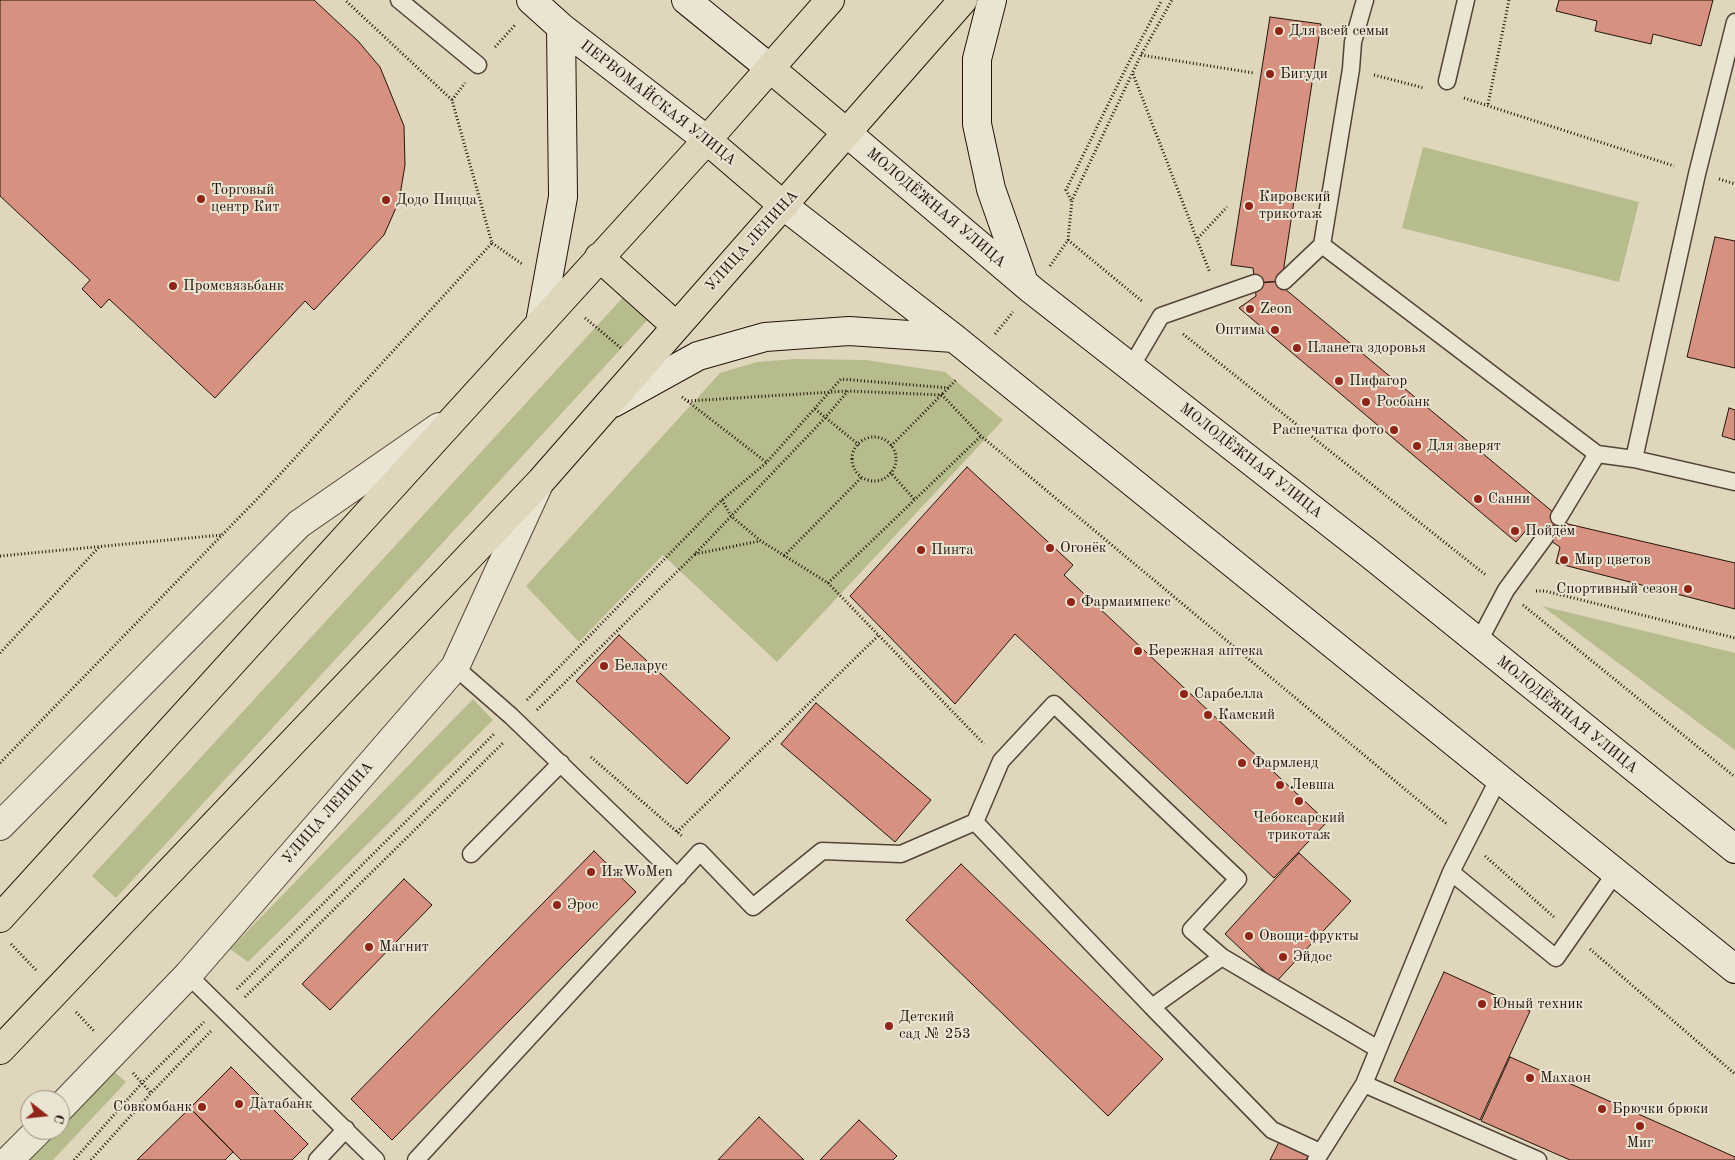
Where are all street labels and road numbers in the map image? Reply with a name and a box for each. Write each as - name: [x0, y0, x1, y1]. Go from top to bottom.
- street label: ПЕРВОМАЙСКАЯ УЛИЦА: [576, 36, 740, 170]
- street label: МОЛОДЁЖНАЯ УЛИЦА: [863, 144, 1009, 272]
- street label: УЛИЦА ЛЕНИНА: [702, 187, 802, 295]
- street label: МОЛОДЁЖНАЯ УЛИЦА: [1176, 400, 1326, 522]
- street label: МОЛОДЁЖНАЯ УЛИЦА: [1493, 652, 1641, 778]
- street label: УЛИЦА ЛЕНИНА: [279, 758, 377, 868]

